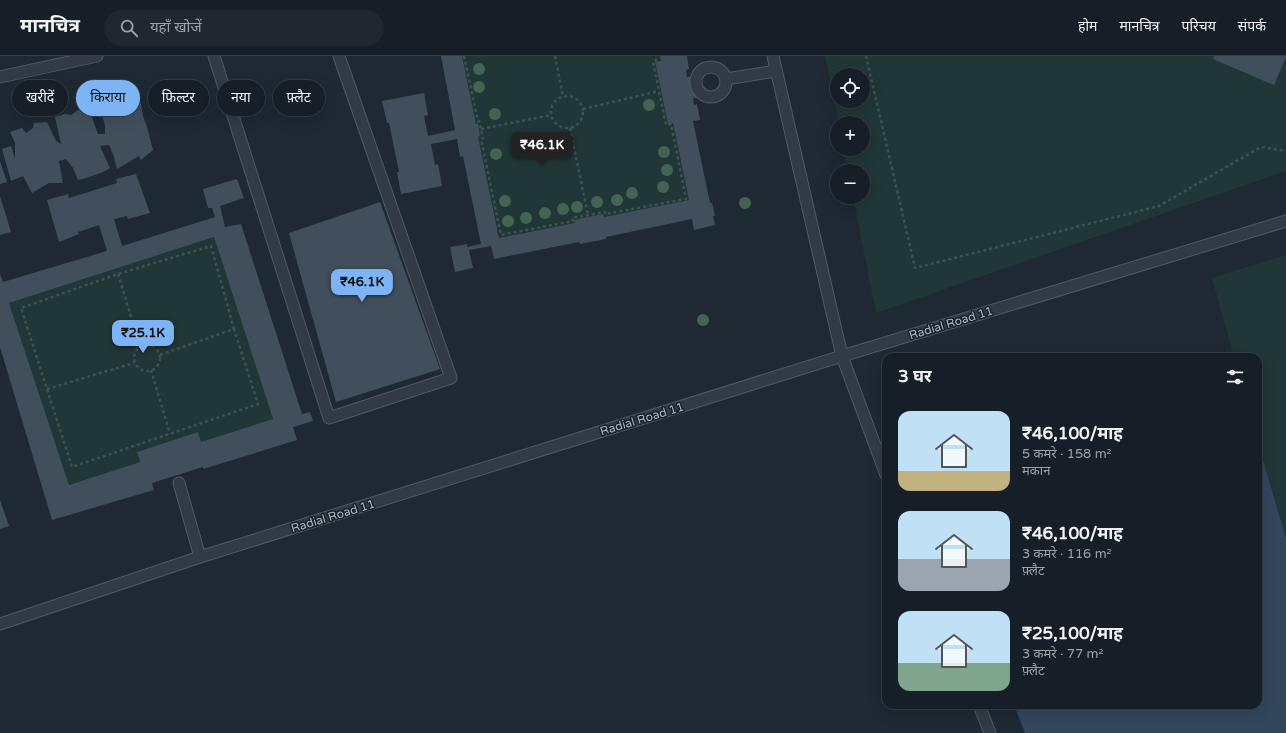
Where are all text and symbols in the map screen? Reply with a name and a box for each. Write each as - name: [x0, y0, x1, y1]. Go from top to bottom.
- search box: [104, 10, 384, 46]
- text: मानचित्र: [20, 15, 80, 37]
- icon: search: [118, 17, 140, 39]
- text: यहाँ खोजें: [150, 18, 202, 36]
- text: होम: [1078, 18, 1097, 35]
- text: मानचित्र: [1119, 18, 1160, 35]
- text: परिचय: [1182, 18, 1216, 35]
- text: संपर्क: [1238, 18, 1266, 35]
- map controls: [830, 68, 870, 204]
- button: locate: [830, 68, 870, 108]
- chip: खरीदें: [12, 80, 68, 116]
- chip: किराया: [76, 80, 140, 116]
- chip: फ़िल्टर: [148, 80, 209, 116]
- chip: नया: [217, 80, 265, 116]
- chip: फ़्लैट: [273, 80, 325, 116]
- button: +: [830, 116, 870, 156]
- pin: ₹46.1K: [509, 132, 575, 166]
- text: ₹46.1K: [520, 137, 564, 153]
- button: −: [830, 164, 870, 204]
- pin: ₹46.1K: [329, 269, 395, 303]
- text: ₹46.1K: [340, 274, 384, 290]
- street label: Radial Road 11: [907, 304, 995, 342]
- pin: ₹25.1K: [110, 320, 176, 354]
- text: ₹25.1K: [121, 325, 165, 341]
- text: 3 घर: [898, 366, 932, 387]
- icon: filters: [1224, 366, 1246, 388]
- street label: Radial Road 11: [598, 400, 686, 438]
- text: ₹46,100/माह: [1022, 423, 1123, 444]
- icon: home: [930, 427, 978, 475]
- text: 5 कमरे · 158 m²: [1022, 446, 1111, 462]
- text: मकान: [1022, 463, 1050, 479]
- street label: Radial Road 11: [289, 497, 377, 535]
- text: ₹46,100/माह: [1022, 523, 1123, 544]
- icon: home: [930, 527, 978, 575]
- text: 3 कमरे · 116 m²: [1022, 546, 1111, 562]
- text: फ़्लैट: [1022, 563, 1045, 579]
- text: ₹25,100/माह: [1022, 623, 1123, 644]
- icon: home: [930, 627, 978, 675]
- text: 3 कमरे · 77 m²: [1022, 646, 1103, 662]
- text: फ़्लैट: [1022, 663, 1045, 679]

